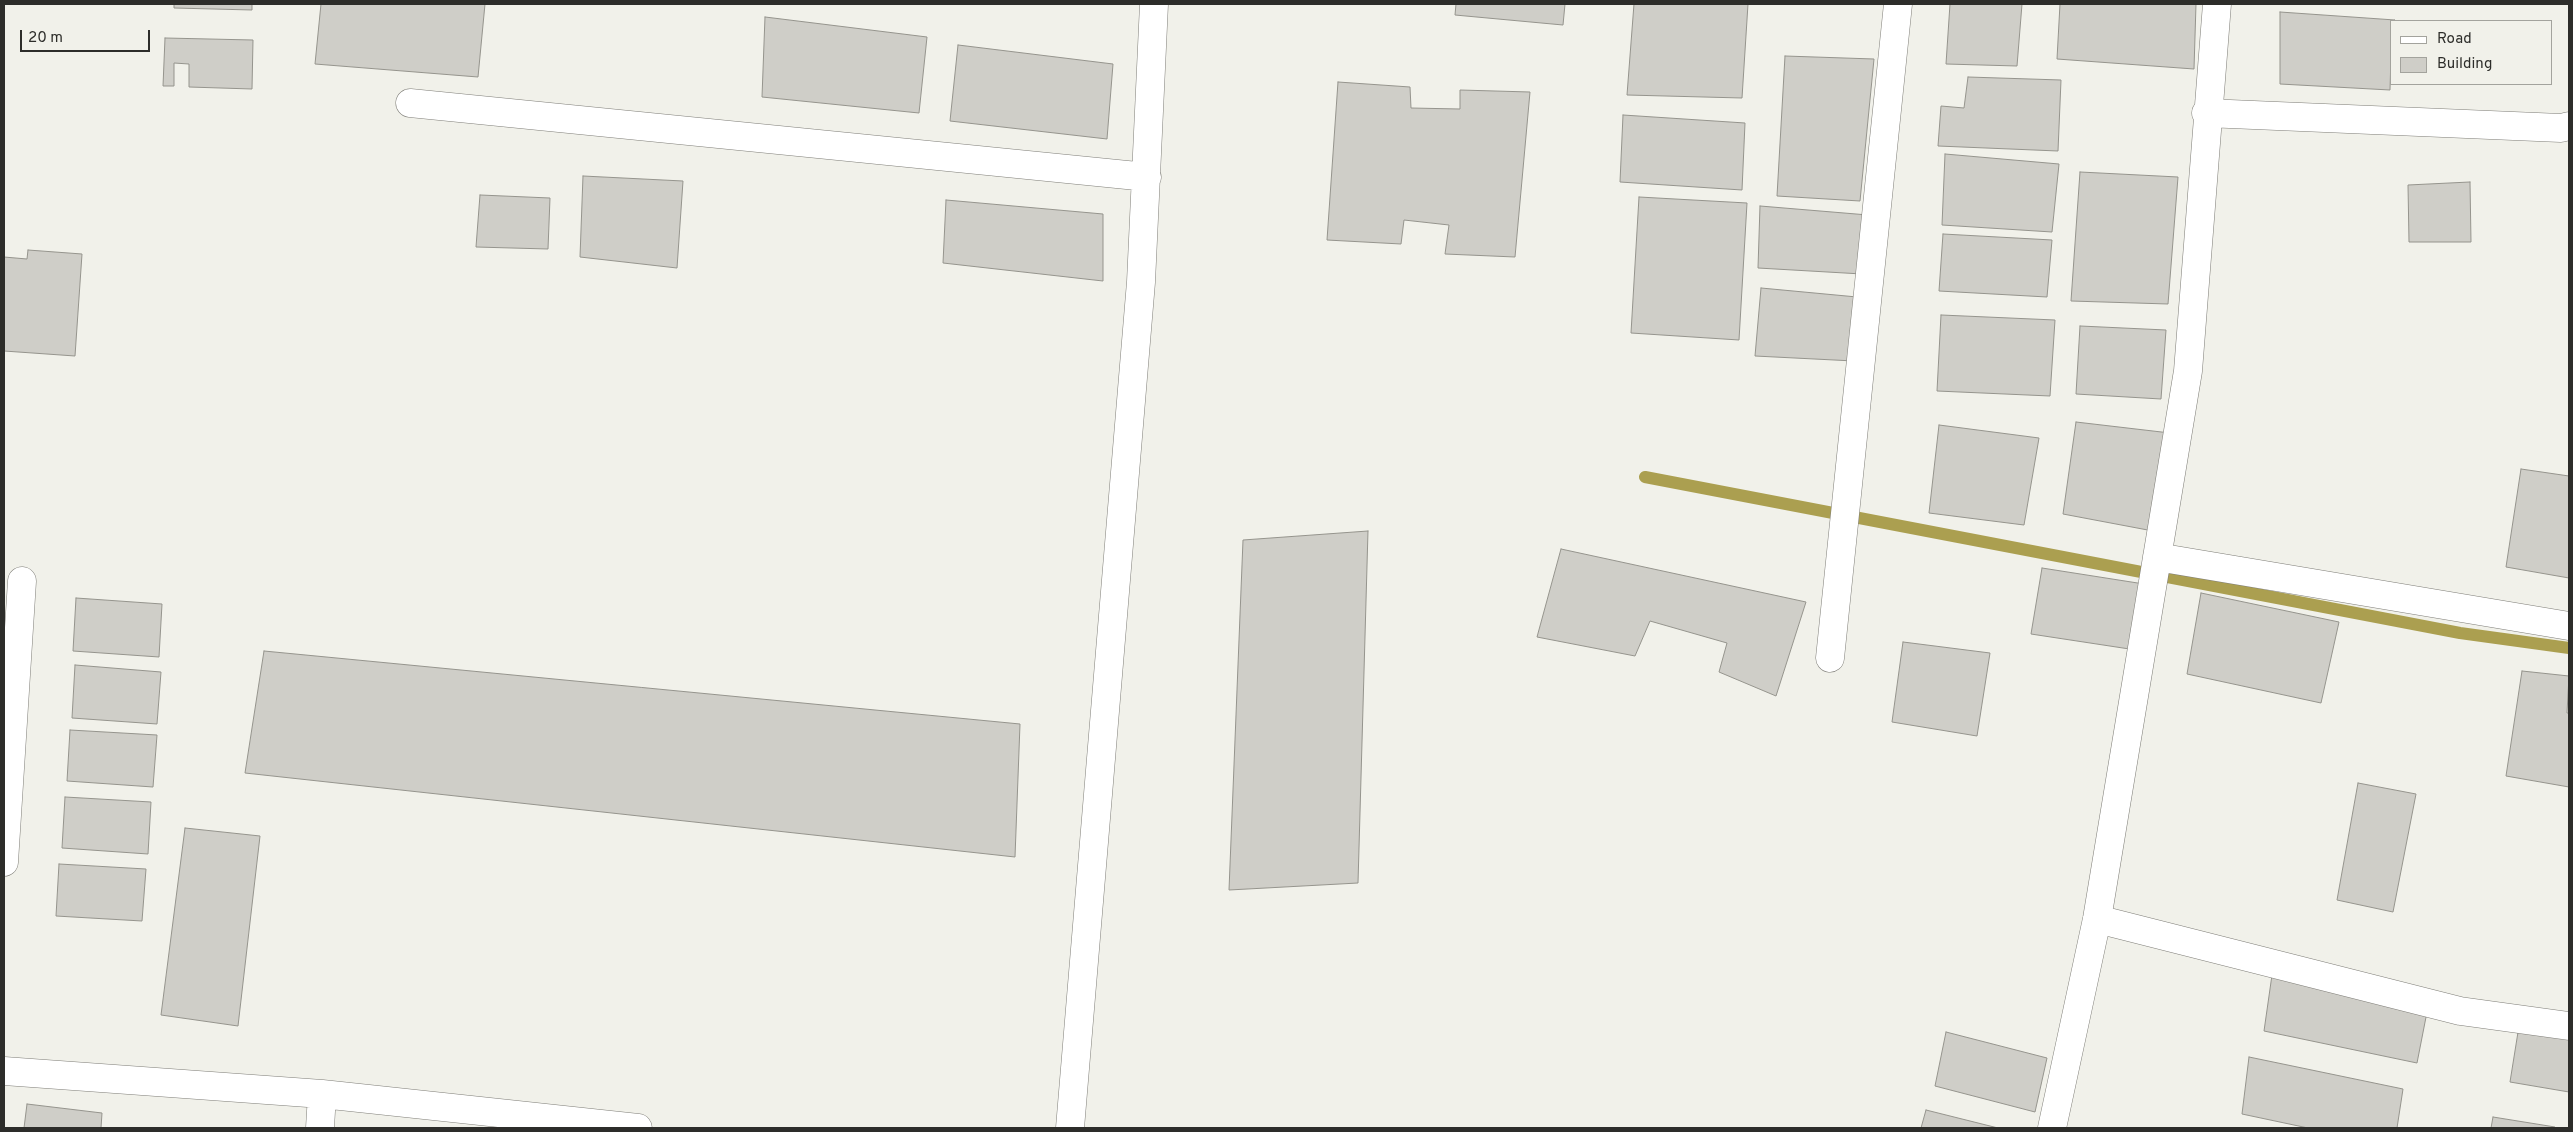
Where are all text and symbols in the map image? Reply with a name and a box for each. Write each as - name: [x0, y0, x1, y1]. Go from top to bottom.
- scale bar: [22, 20, 152, 52]
- legend: [2390, 20, 2553, 85]
- text: 20 m: [28, 29, 63, 48]
- text: Road: [2437, 30, 2472, 49]
- text: Building: [2437, 55, 2492, 74]

